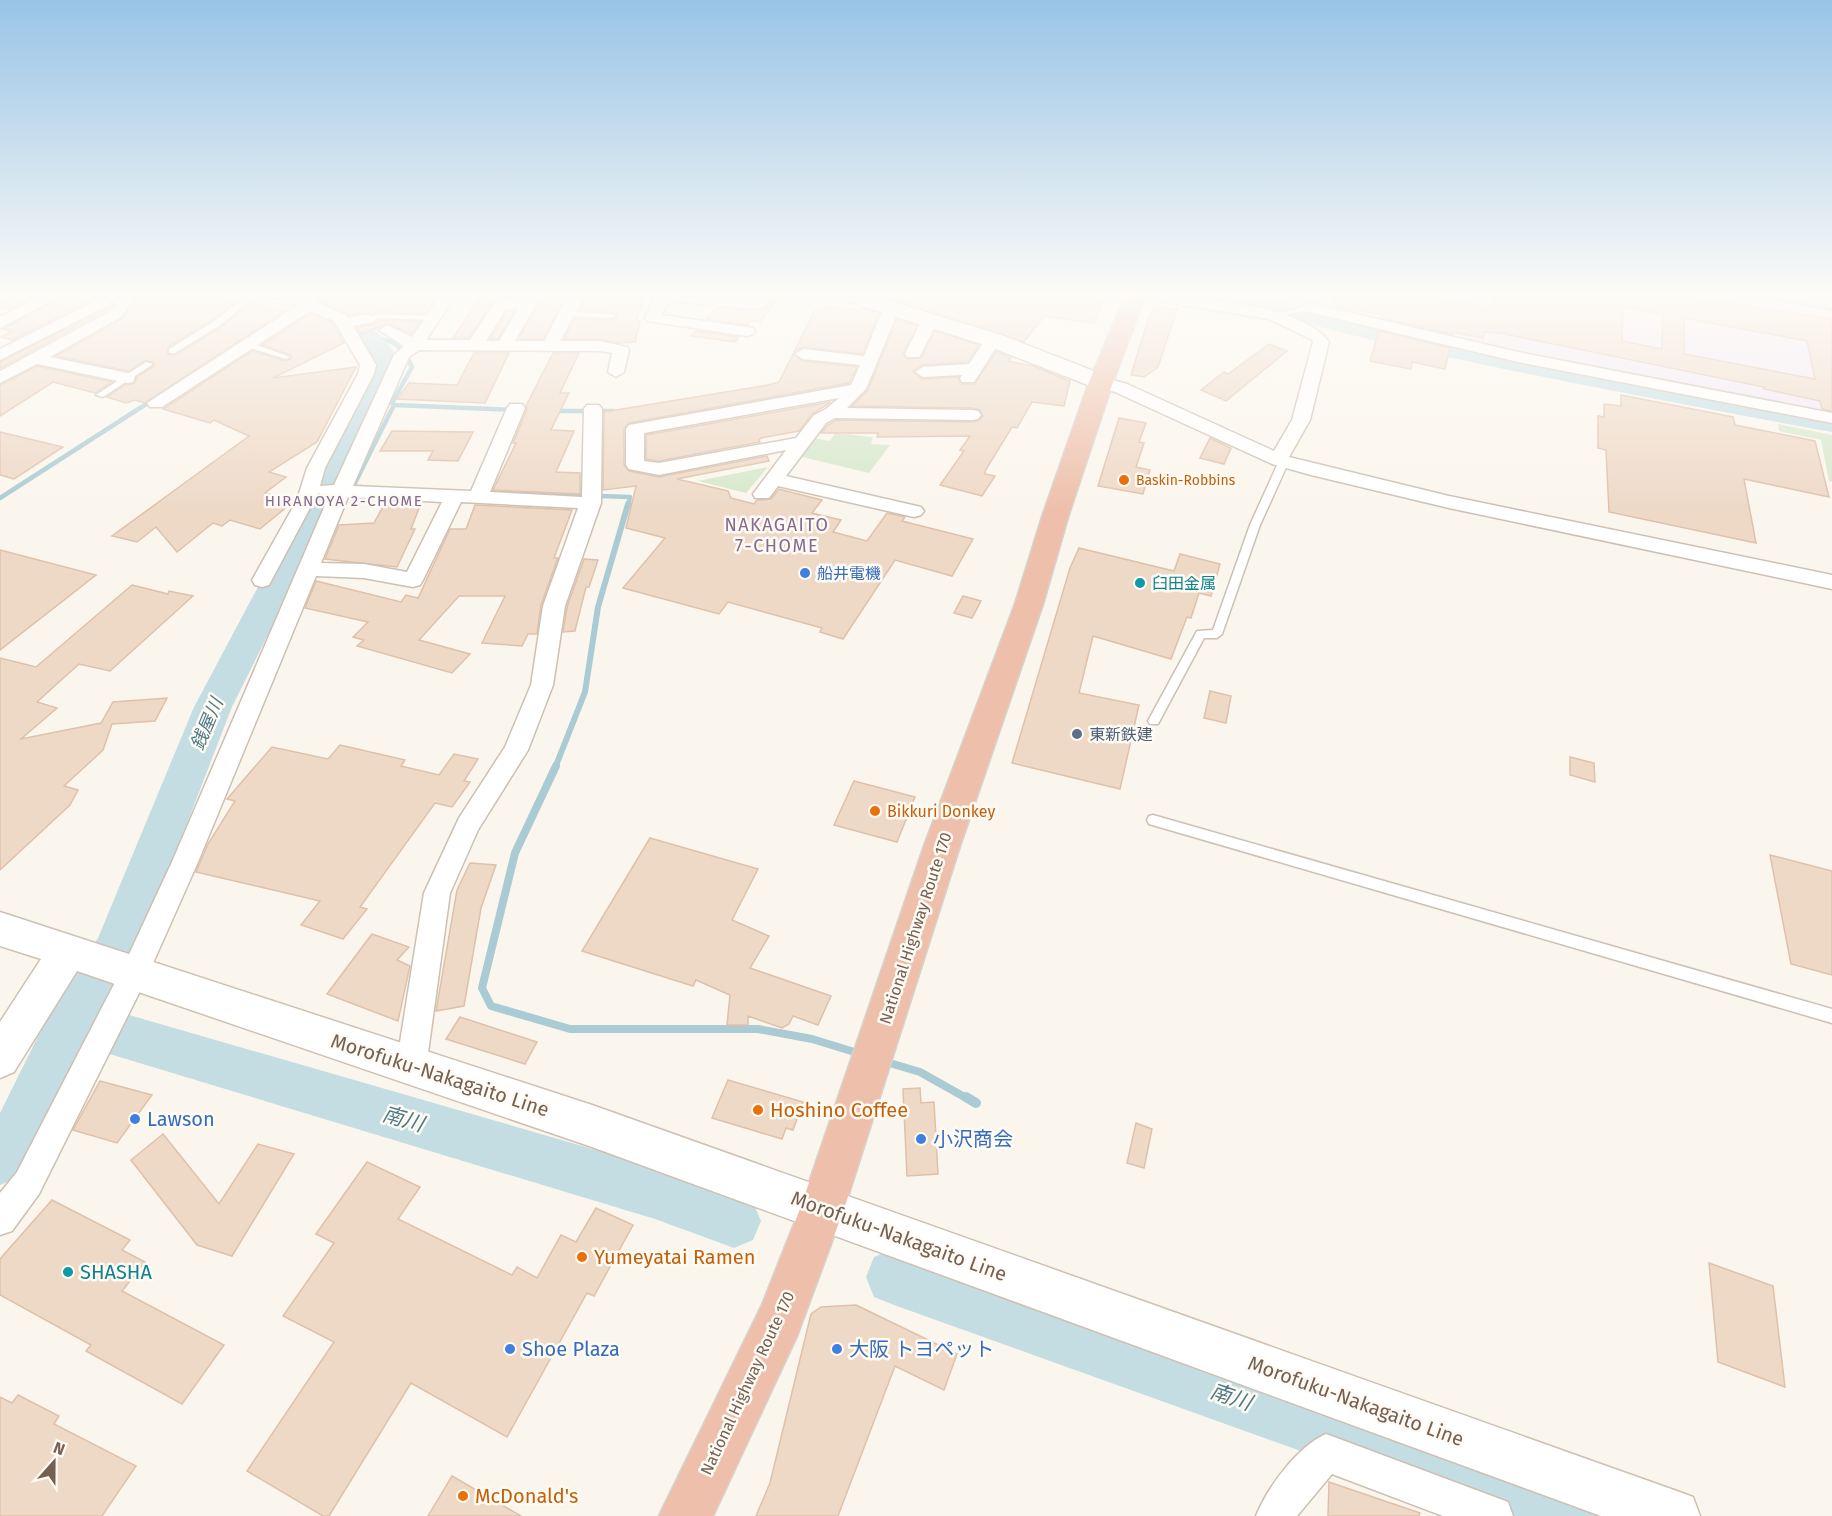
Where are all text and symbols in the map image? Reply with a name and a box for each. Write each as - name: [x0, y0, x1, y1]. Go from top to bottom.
- place label: Baskin-Robbins: [1136, 472, 1236, 489]
- marker: Baskin-Robbins: [1117, 473, 1131, 487]
- district label: HIRANOYA 2-CHOME: [265, 492, 423, 510]
- district label: NAKAGAITO 7-CHOME: [725, 514, 829, 557]
- place label: 船井電機: [817, 564, 881, 583]
- marker: 船井電機: [798, 566, 812, 580]
- place label: 臼田金属: [1152, 574, 1216, 593]
- marker: 臼田金属: [1133, 576, 1147, 590]
- water label: 銭屋川: [186, 693, 228, 753]
- place label: 東新鉄建: [1089, 725, 1153, 744]
- marker: 東新鉄建: [1070, 727, 1084, 741]
- place label: Bikkuri Donkey: [887, 802, 995, 821]
- marker: Bikkuri Donkey: [868, 804, 882, 818]
- street label: National Highway Route 170: [875, 830, 955, 1026]
- street label: Morofuku-Nakagaito Line: [328, 1028, 552, 1122]
- place label: Hoshino Coffee: [770, 1098, 908, 1122]
- water label: 南川: [379, 1101, 429, 1138]
- marker: Hoshino Coffee: [751, 1103, 765, 1117]
- place label: Lawson: [147, 1107, 215, 1131]
- marker: Lawson: [128, 1112, 142, 1126]
- place label: 小沢商会: [933, 1127, 1013, 1151]
- marker: 小沢商会: [914, 1132, 928, 1146]
- street label: Morofuku-Nakagaito Line: [788, 1186, 1010, 1286]
- place label: Yumeyatai Ramen: [594, 1245, 755, 1269]
- marker: Yumeyatai Ramen: [575, 1250, 589, 1264]
- place label: SHASHA: [80, 1260, 152, 1284]
- marker: SHASHA: [61, 1265, 75, 1279]
- street label: National Highway Route 170: [696, 1288, 798, 1478]
- place label: Shoe Plaza: [522, 1337, 620, 1361]
- place label: 大阪 トヨペット: [849, 1337, 994, 1361]
- marker: Shoe Plaza: [503, 1342, 517, 1356]
- marker: 大阪 トヨペット: [830, 1342, 844, 1356]
- street label: Morofuku-Nakagaito Line: [1245, 1351, 1467, 1451]
- water label: 南川: [1207, 1378, 1257, 1417]
- north arrow: [24, 1432, 84, 1492]
- text: N: [51, 1438, 68, 1459]
- place label: McDonald's: [475, 1484, 578, 1508]
- marker: McDonald's: [456, 1489, 470, 1503]

